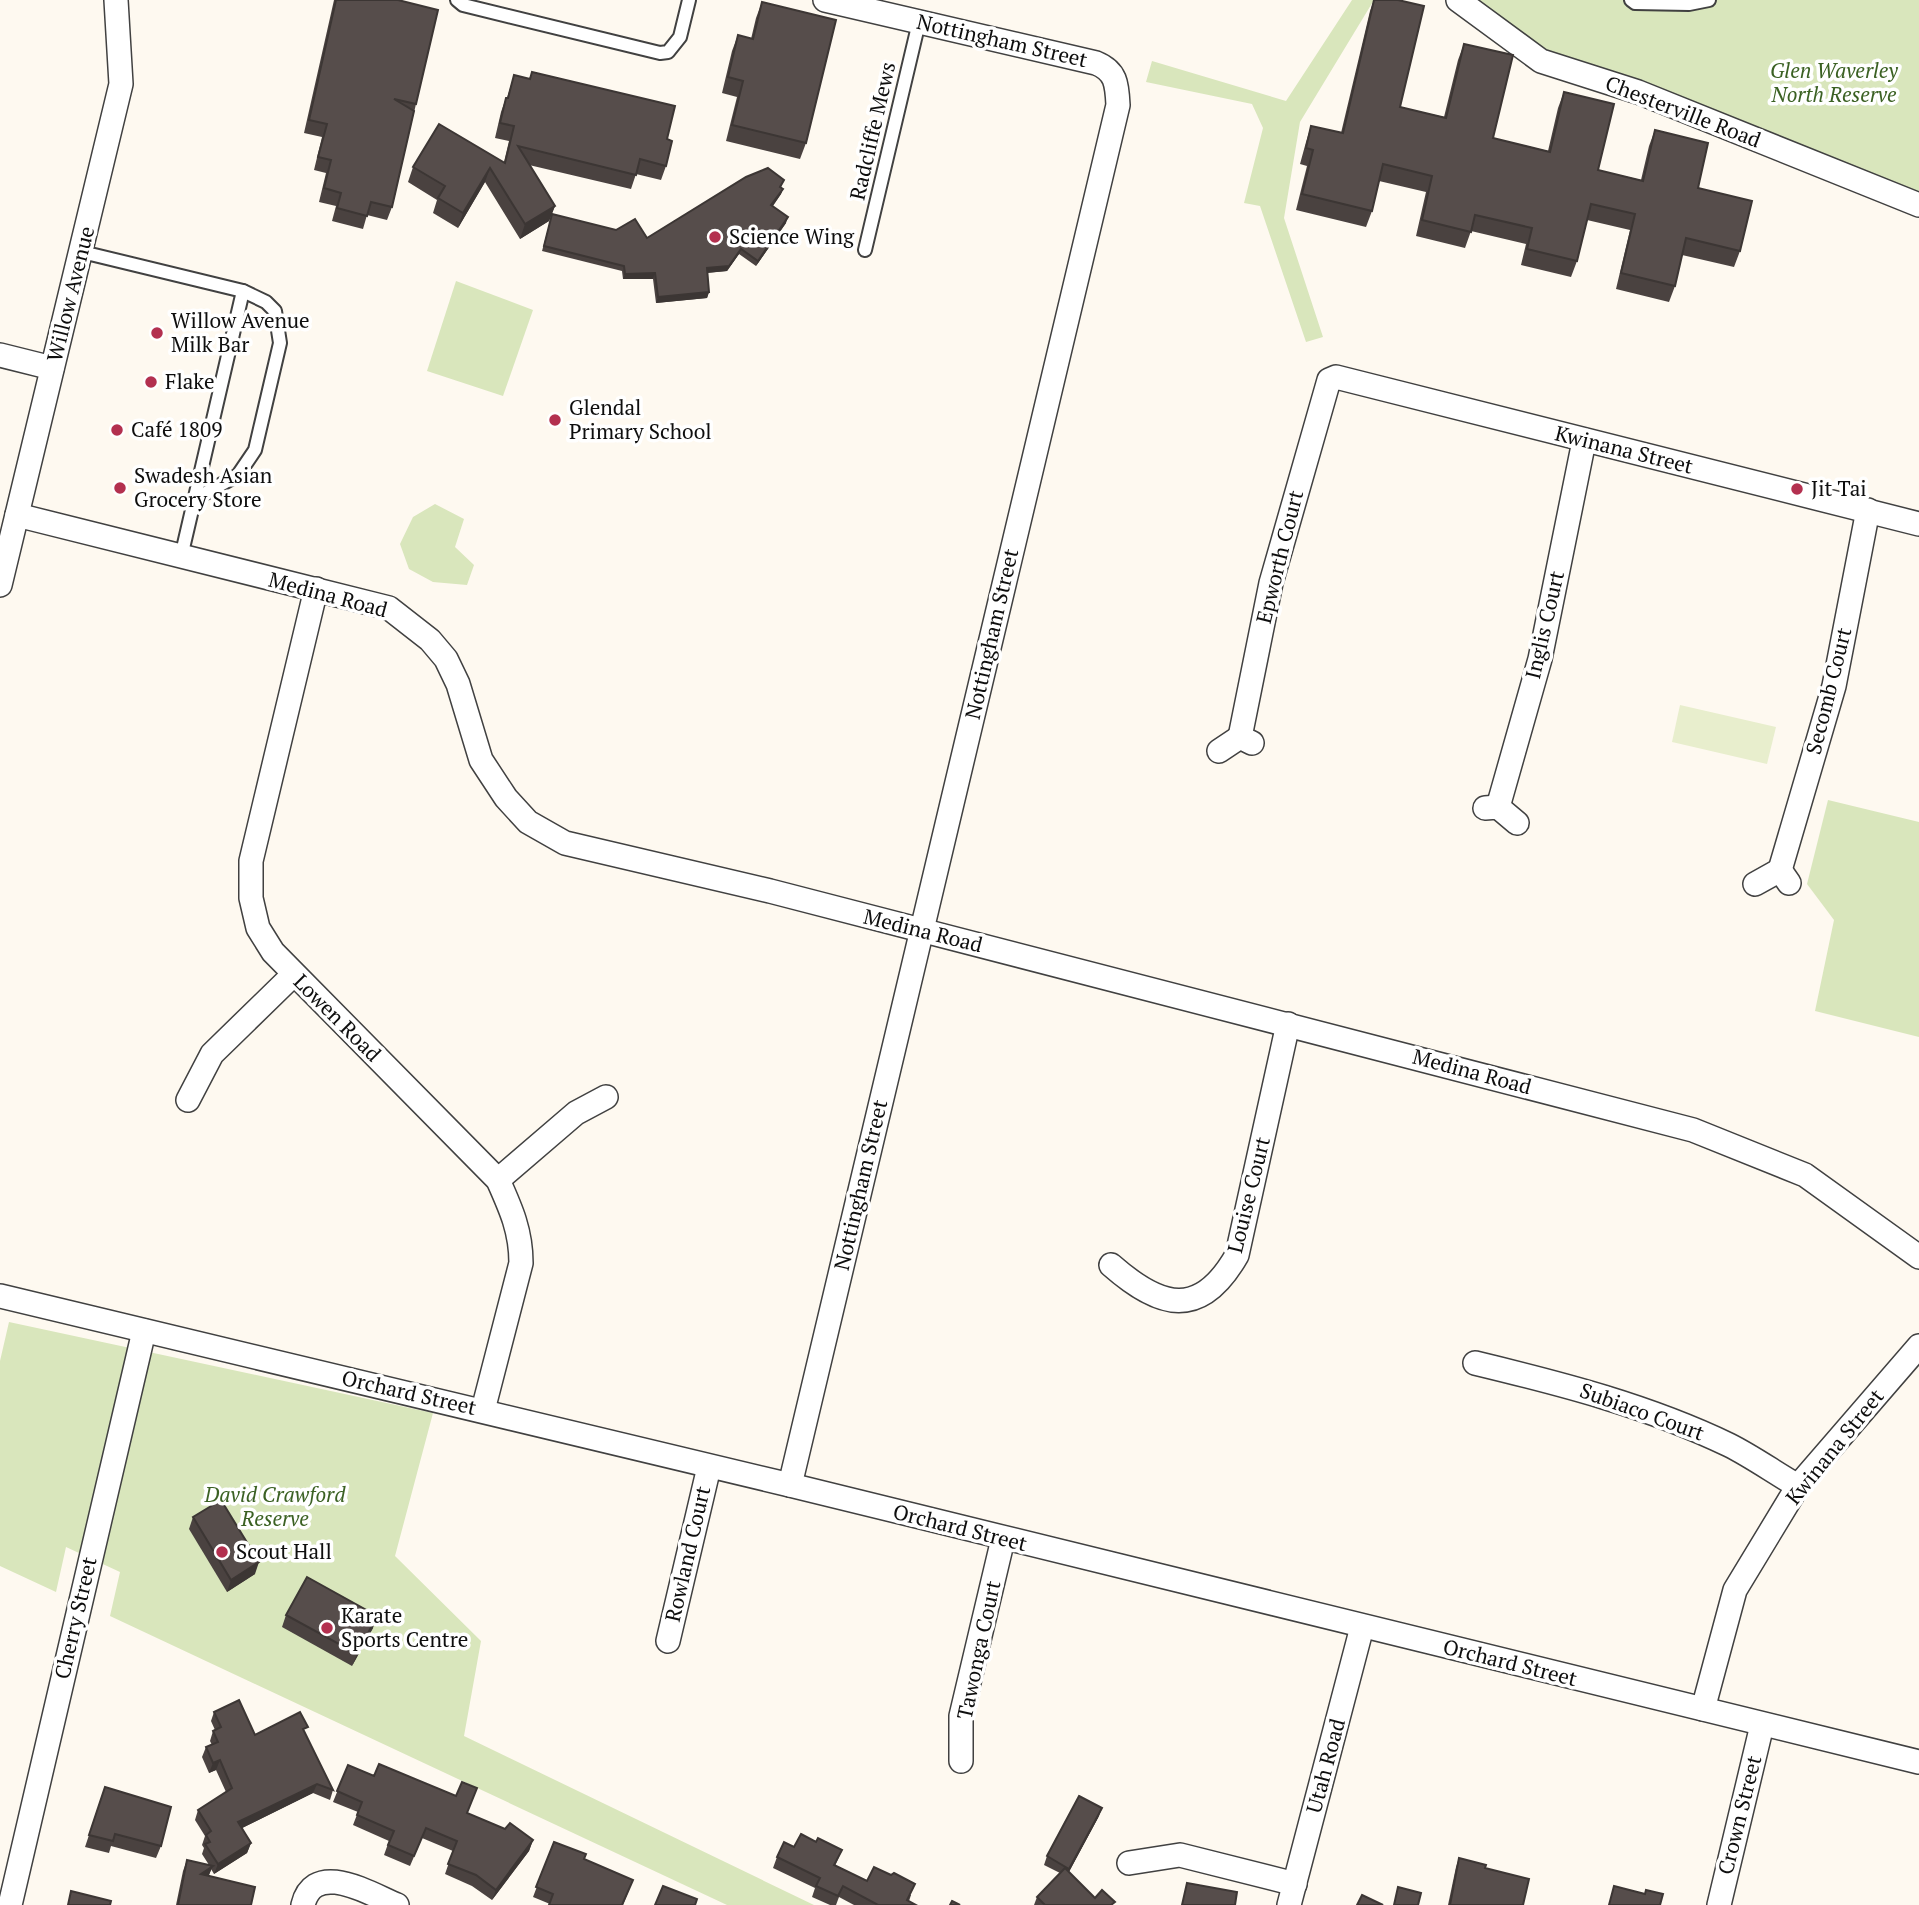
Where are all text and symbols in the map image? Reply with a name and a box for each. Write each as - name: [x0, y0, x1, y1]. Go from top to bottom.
- street label: Nottingham Street: [914, 7, 1091, 73]
- park label: Glen Waverley North Reserve: [1770, 56, 1898, 108]
- street label: Radcliffe Mews: [843, 59, 902, 203]
- street label: Chesterville Road: [1602, 69, 1765, 154]
- place label: Science Wing: [729, 222, 855, 250]
- street label: Willow Avenue: [40, 223, 100, 364]
- marker: Science Wing: [707, 229, 723, 245]
- place label: Willow Avenue Milk Bar: [171, 306, 310, 358]
- marker: Willow Avenue Milk Bar: [149, 325, 165, 341]
- place label: Flake: [165, 367, 215, 395]
- marker: Flake: [143, 374, 159, 390]
- place label: Glendal Primary School: [569, 393, 712, 445]
- marker: Glendal Primary School: [547, 412, 563, 428]
- place label: Café 1809: [131, 415, 222, 443]
- street label: Kwinana Street: [1552, 418, 1696, 480]
- marker: Café 1809: [109, 422, 125, 438]
- place label: Swadesh Asian Grocery Store: [134, 461, 273, 513]
- place label: Jit Tai: [1811, 474, 1867, 502]
- marker: Swadesh Asian Grocery Store: [112, 480, 128, 496]
- marker: Jit Tai: [1789, 481, 1805, 497]
- street label: Epworth Court: [1249, 487, 1309, 626]
- street label: Nottingham Street: [958, 545, 1024, 722]
- street label: Medina Road: [266, 565, 391, 623]
- street label: Inglis Court: [1518, 568, 1570, 682]
- street label: Secomb Court: [1799, 624, 1857, 757]
- street label: Medina Road: [861, 902, 986, 958]
- street label: Lowen Road: [288, 967, 388, 1067]
- street label: Medina Road: [1410, 1042, 1535, 1100]
- street label: Nottingham Street: [827, 1096, 893, 1273]
- street label: Louise Court: [1220, 1134, 1276, 1256]
- street label: Orchard Street: [339, 1363, 479, 1421]
- street label: Subiaco Court: [1576, 1376, 1709, 1447]
- street label: Kwinana Street: [1779, 1382, 1890, 1510]
- park label: David Crawford Reserve: [204, 1480, 346, 1532]
- street label: Rowland Court: [658, 1483, 716, 1624]
- street label: Orchard Street: [890, 1497, 1030, 1557]
- place label: Scout Hall: [236, 1537, 332, 1565]
- marker: Scout Hall: [214, 1544, 230, 1560]
- street label: Cherry Street: [47, 1554, 103, 1682]
- street label: Tawonga Court: [950, 1578, 1006, 1722]
- place label: Karate Sports Centre: [341, 1601, 468, 1653]
- marker: Karate Sports Centre: [319, 1620, 335, 1636]
- street label: Orchard Street: [1440, 1632, 1580, 1692]
- street label: Utah Road: [1299, 1715, 1351, 1816]
- street label: Crown Street: [1711, 1752, 1767, 1877]

